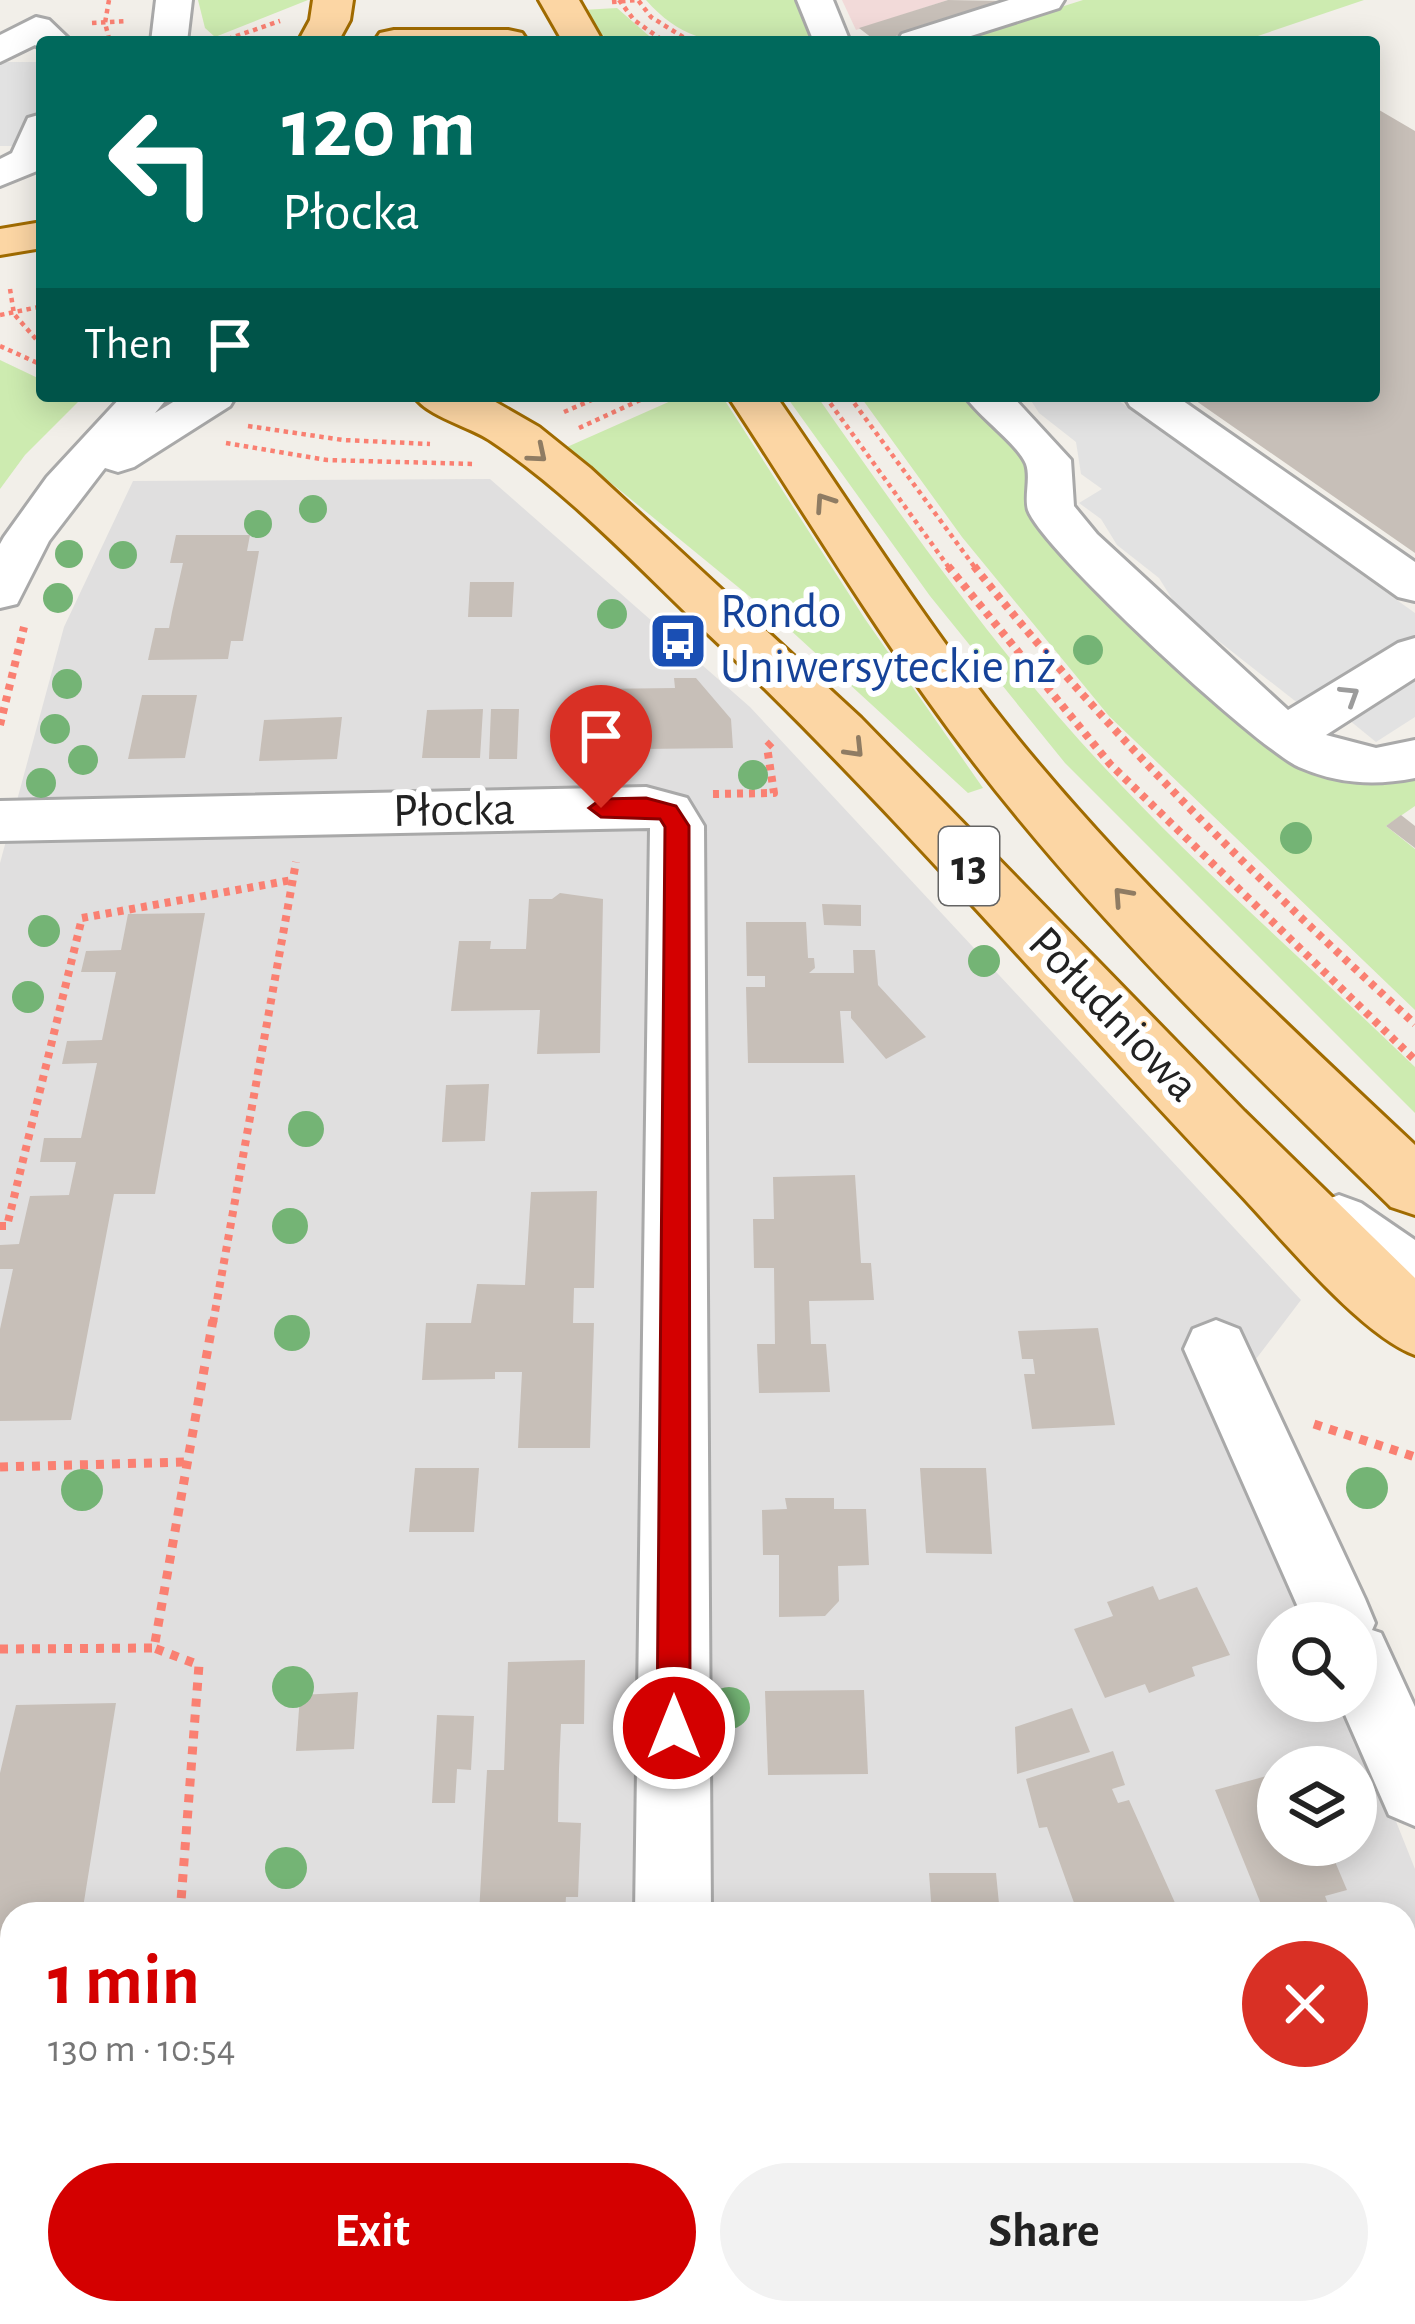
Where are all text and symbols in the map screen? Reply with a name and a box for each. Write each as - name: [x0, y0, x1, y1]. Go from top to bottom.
- icon: left: [84, 84, 240, 240]
- text: 120 m: [282, 88, 476, 172]
- text: Płocka: [282, 186, 420, 240]
- icon: arrive: [197, 312, 263, 378]
- text: Then: [84, 322, 173, 367]
- one-way arrow: [524, 440, 546, 462]
- one-way arrow: [816, 494, 838, 516]
- place label: Rondo Uniwersyteckie nż: [720, 589, 1056, 692]
- bus stop icon: Rondo Uniwersyteckie nż: [647, 610, 709, 672]
- pin: [550, 685, 652, 808]
- one-way arrow: [1337, 688, 1359, 710]
- icon: arrive: [568, 703, 634, 769]
- one-way arrow: [841, 734, 863, 756]
- street label: Płocka: [392, 786, 516, 836]
- road number: 13: [939, 827, 999, 905]
- one-way arrow: [1115, 888, 1136, 909]
- street label: Południowa: [1019, 919, 1207, 1111]
- map controls: [1257, 1602, 1377, 1866]
- button: search: [1257, 1602, 1377, 1722]
- position arrow: [611, 1665, 737, 1791]
- button: layers: [1257, 1746, 1377, 1866]
- button: close: [1242, 1941, 1368, 2067]
- text: 1 min: [48, 1945, 200, 2017]
- text: 130 m · 10:54: [48, 2030, 236, 2069]
- button: Exit: [48, 2163, 696, 2301]
- button: Share: [720, 2163, 1368, 2301]

